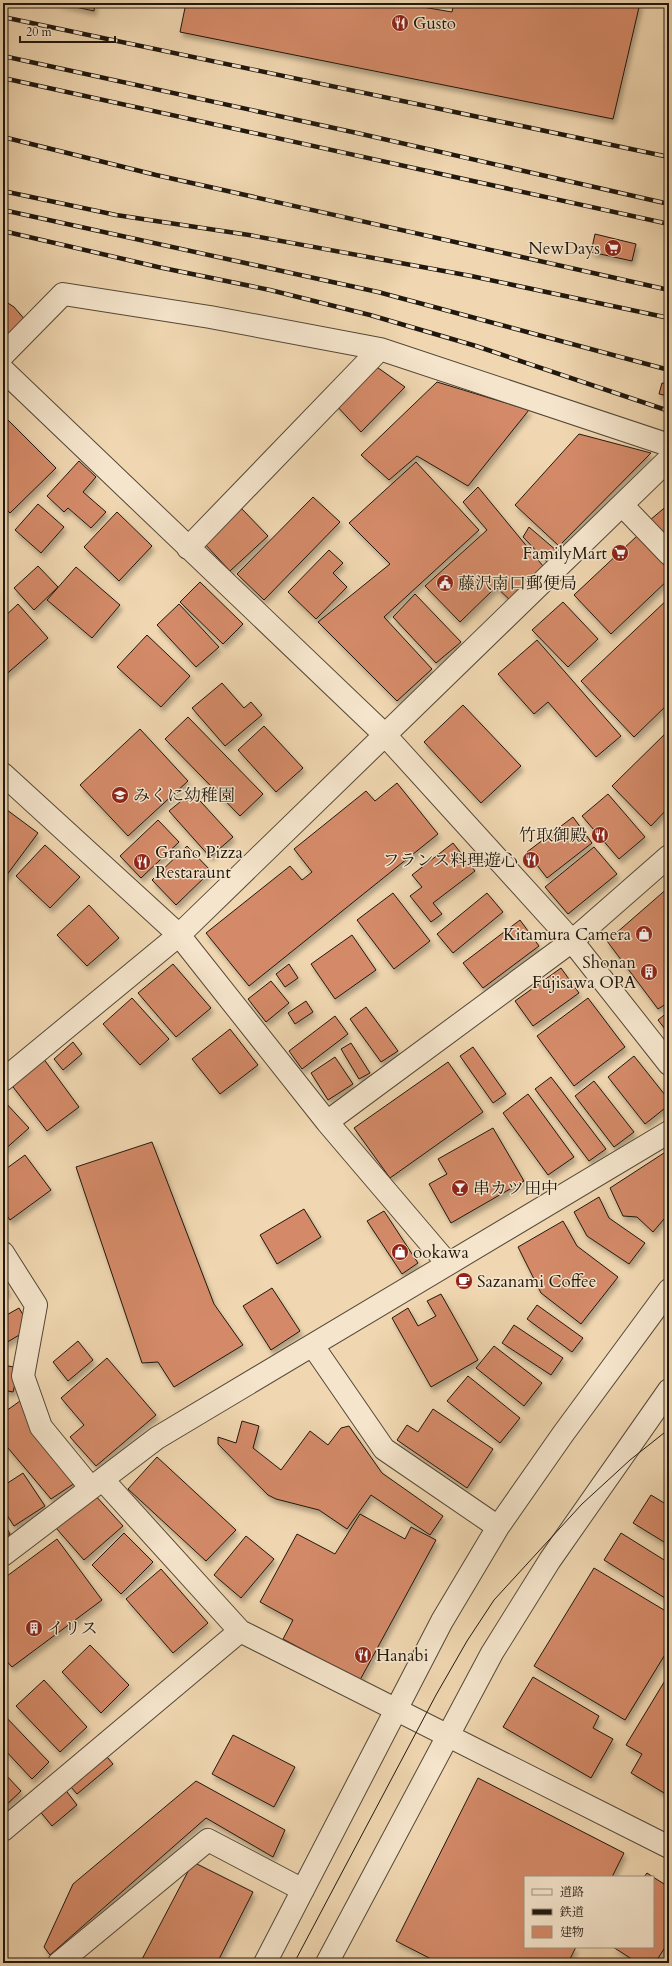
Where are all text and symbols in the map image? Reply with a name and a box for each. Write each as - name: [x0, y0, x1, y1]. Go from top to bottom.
- place label: Gusto: [413, 12, 456, 35]
- restaurant icon: Gusto: [390, 13, 410, 33]
- scale bar: [20, 18, 115, 44]
- text: 20 m: [26, 24, 53, 40]
- place label: NewDays: [528, 237, 600, 260]
- supermarket icon: NewDays: [603, 238, 623, 258]
- place label: FamilyMart: [523, 542, 608, 565]
- supermarket icon: FamilyMart: [610, 543, 630, 563]
- place label: 藤沢南口郵便局: [458, 572, 577, 595]
- public building icon: 藤沢南口郵便局: [435, 573, 455, 593]
- place label: みくに幼稚園: [133, 784, 235, 807]
- school or university icon: みくに幼稚園: [110, 785, 130, 805]
- place label: 竹取御殿: [519, 824, 587, 847]
- restaurant icon: 竹取御殿: [590, 825, 610, 845]
- place label: Grano Pizza Restaraunt: [155, 841, 243, 884]
- place label: フランス料理遊心: [383, 849, 518, 872]
- restaurant icon: フランス料理遊心: [521, 850, 541, 870]
- restaurant icon: Grano Pizza Restaraunt: [132, 852, 152, 872]
- place label: Kitamura Camera: [503, 923, 632, 946]
- shop icon: Kitamura Camera: [634, 924, 654, 944]
- place label: Shonan Fujisawa OPA: [532, 951, 637, 994]
- building icon: Shonan Fujisawa OPA: [639, 962, 659, 982]
- place label: 串カツ田中: [473, 1177, 558, 1200]
- bar icon: 串カツ田中: [450, 1178, 470, 1198]
- place label: ookawa: [413, 1241, 469, 1264]
- shop icon: ookawa: [390, 1242, 410, 1262]
- place label: Sazanami Coffee: [477, 1270, 596, 1293]
- cafe icon: Sazanami Coffee: [454, 1271, 474, 1291]
- place label: イリス: [47, 1617, 98, 1640]
- building icon: イリス: [24, 1618, 44, 1638]
- place label: Hanabi: [376, 1644, 429, 1667]
- restaurant icon: Hanabi: [353, 1645, 373, 1665]
- legend: [524, 1876, 654, 1948]
- text: 道路: [560, 1884, 584, 1900]
- text: 鉄道: [559, 1904, 584, 1920]
- text: 建物: [560, 1924, 584, 1940]

